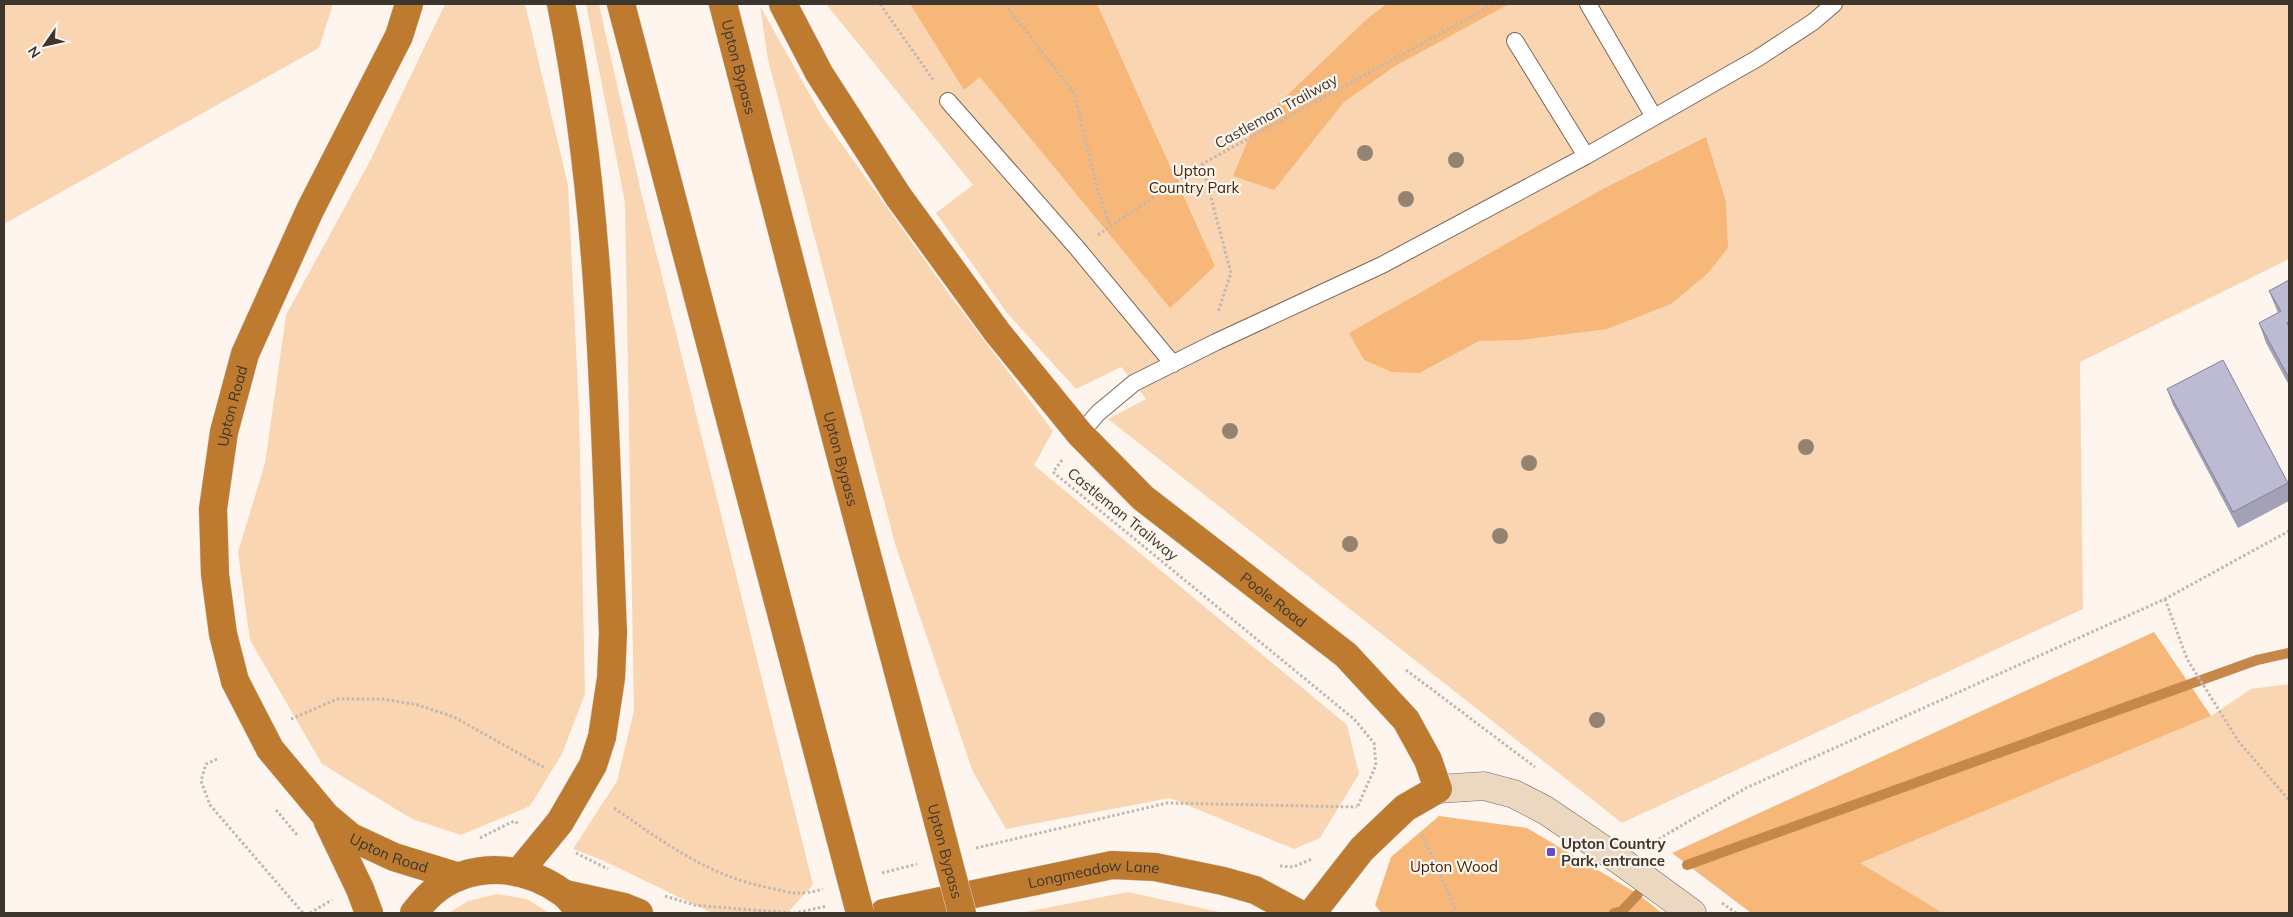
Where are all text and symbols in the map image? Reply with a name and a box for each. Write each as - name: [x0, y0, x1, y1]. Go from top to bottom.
- street label: Upton Bypass: [718, 17, 761, 116]
- north arrow: [20, 20, 70, 70]
- text: N: [24, 43, 45, 62]
- street label: Castleman Trailway: [1211, 69, 1341, 153]
- park label: Upton Country Park: [1149, 161, 1239, 197]
- street label: Upton Road: [213, 363, 251, 448]
- street label: Upton Bypass: [820, 409, 863, 508]
- street label: Castleman Trailway: [1064, 463, 1182, 565]
- street label: Poole Road: [1237, 568, 1311, 631]
- street label: Upton Bypass: [924, 802, 967, 901]
- street label: Upton Road: [347, 828, 431, 877]
- place label: Upton Country Park, entrance: [1561, 834, 1667, 870]
- marker: Upton Country Park, entrance: [1545, 846, 1557, 858]
- street label: Longmeadow Lane: [1026, 855, 1162, 892]
- park label: Upton Wood: [1410, 857, 1498, 876]

